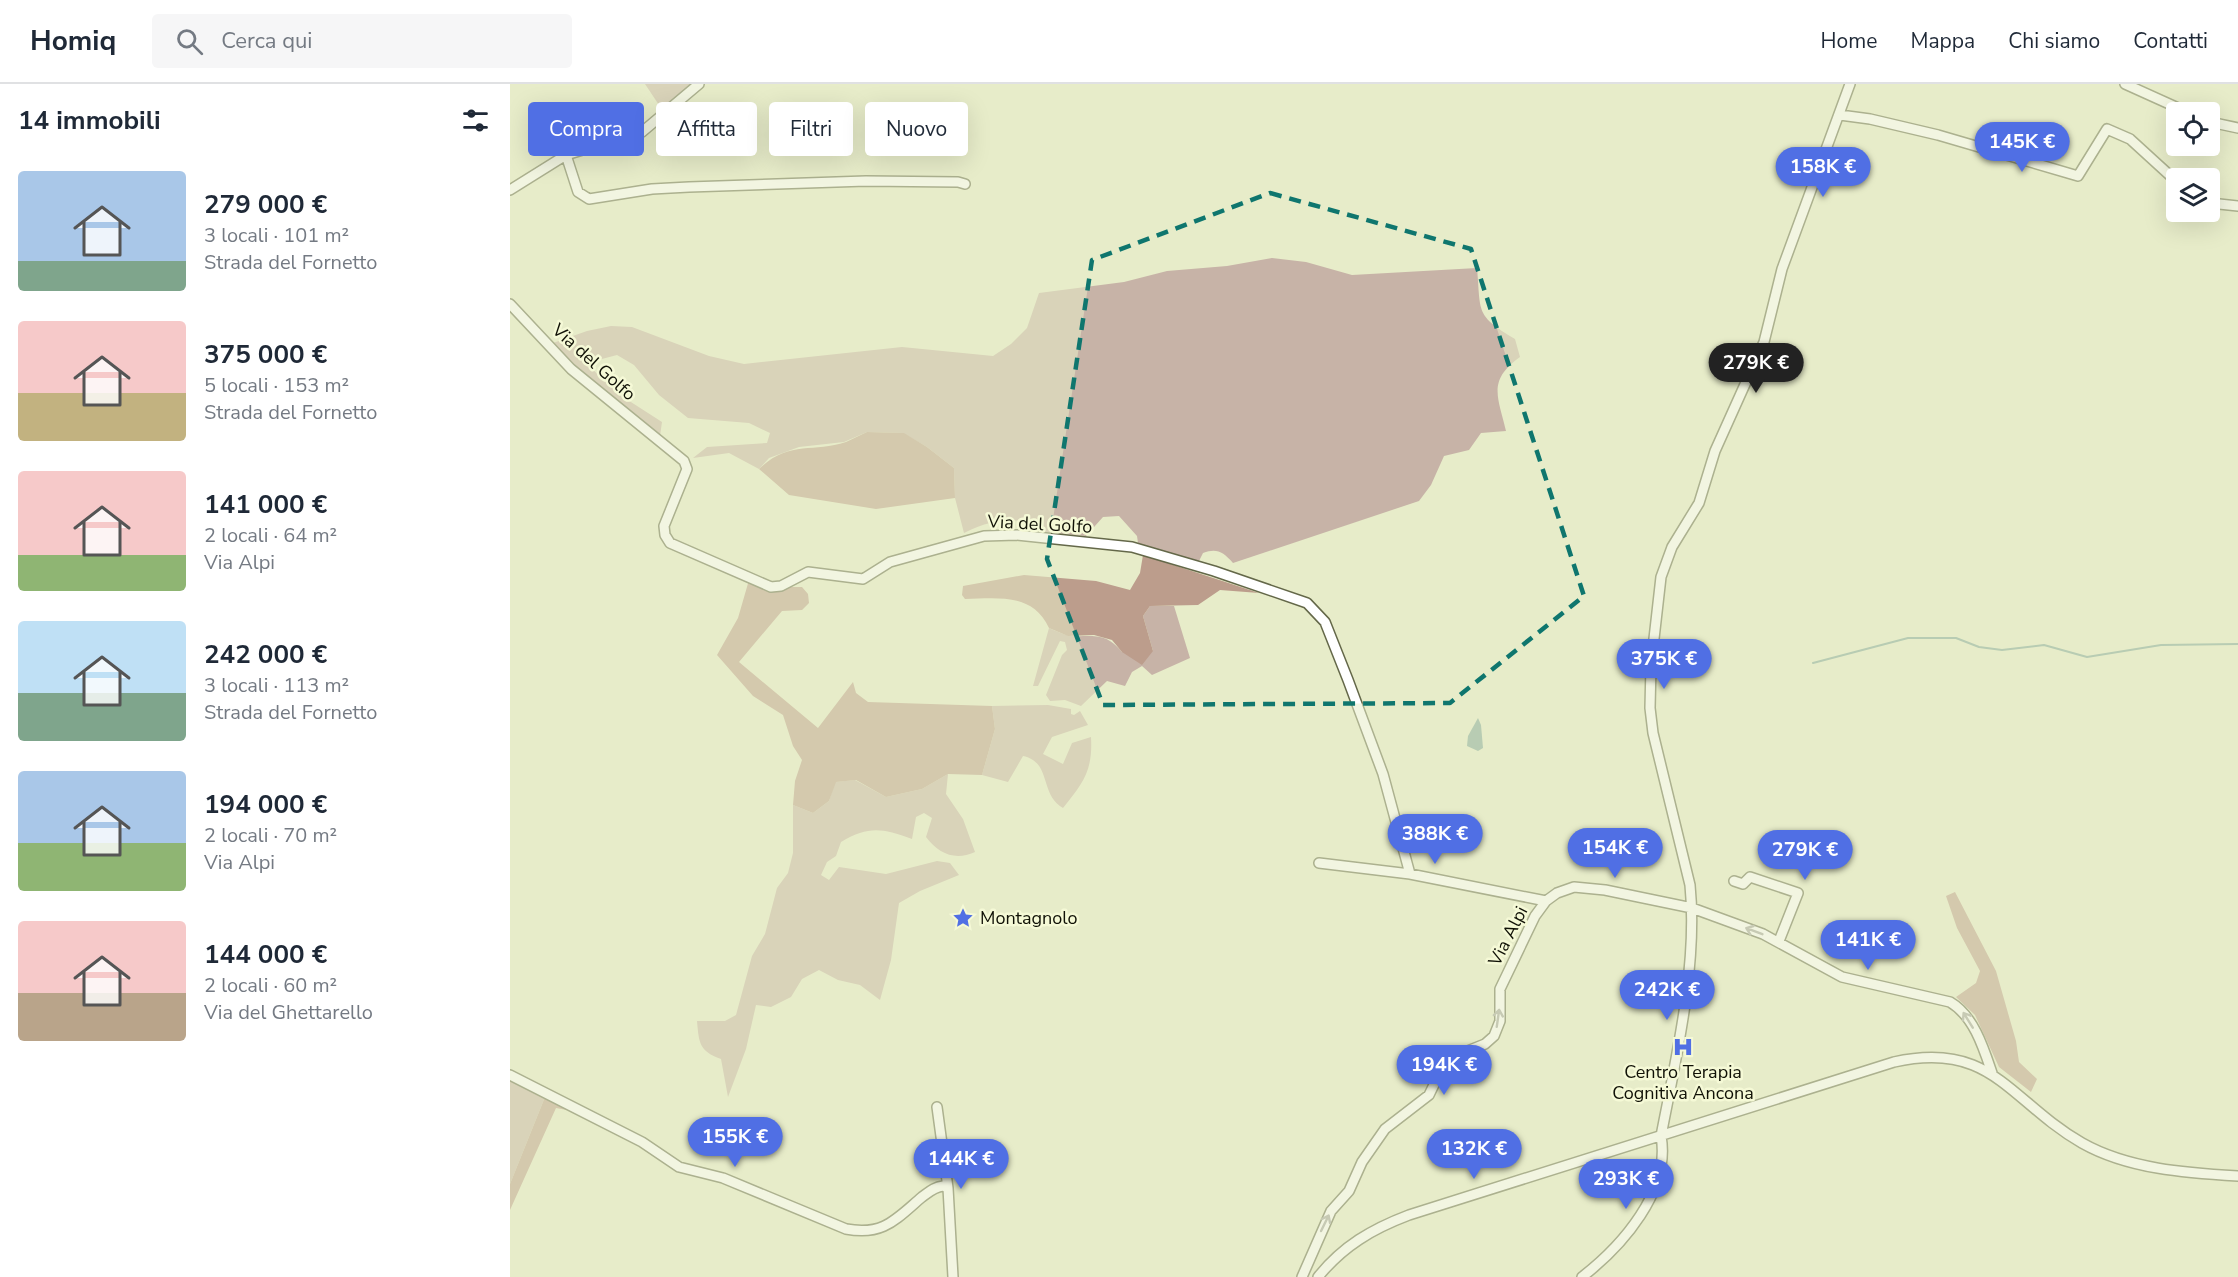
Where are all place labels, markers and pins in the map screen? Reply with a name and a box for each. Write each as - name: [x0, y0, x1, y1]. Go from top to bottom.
- pin: 145K €: [1973, 122, 2071, 173]
- pin: 158K €: [1774, 147, 1872, 198]
- pin: 279K €: [1707, 343, 1805, 394]
- pin: 375K €: [1615, 639, 1713, 690]
- pin: 388K €: [1386, 814, 1484, 865]
- pin: 154K €: [1566, 828, 1664, 879]
- pin: 279K €: [1756, 830, 1854, 881]
- place icon: Montagnolo: [951, 906, 975, 930]
- place label: Montagnolo: [980, 906, 1078, 930]
- pin: 141K €: [1819, 920, 1917, 971]
- pin: 242K €: [1618, 970, 1716, 1021]
- hospital icon: Centro Terapia Cognitiva Ancona: [1671, 1035, 1695, 1059]
- pin: 194K €: [1395, 1045, 1493, 1096]
- place label: Centro Terapia Cognitiva Ancona: [1612, 1060, 1754, 1105]
- pin: 155K €: [686, 1117, 784, 1168]
- pin: 132K €: [1425, 1129, 1523, 1180]
- pin: 144K €: [912, 1139, 1010, 1190]
- pin: 293K €: [1577, 1159, 1675, 1210]

